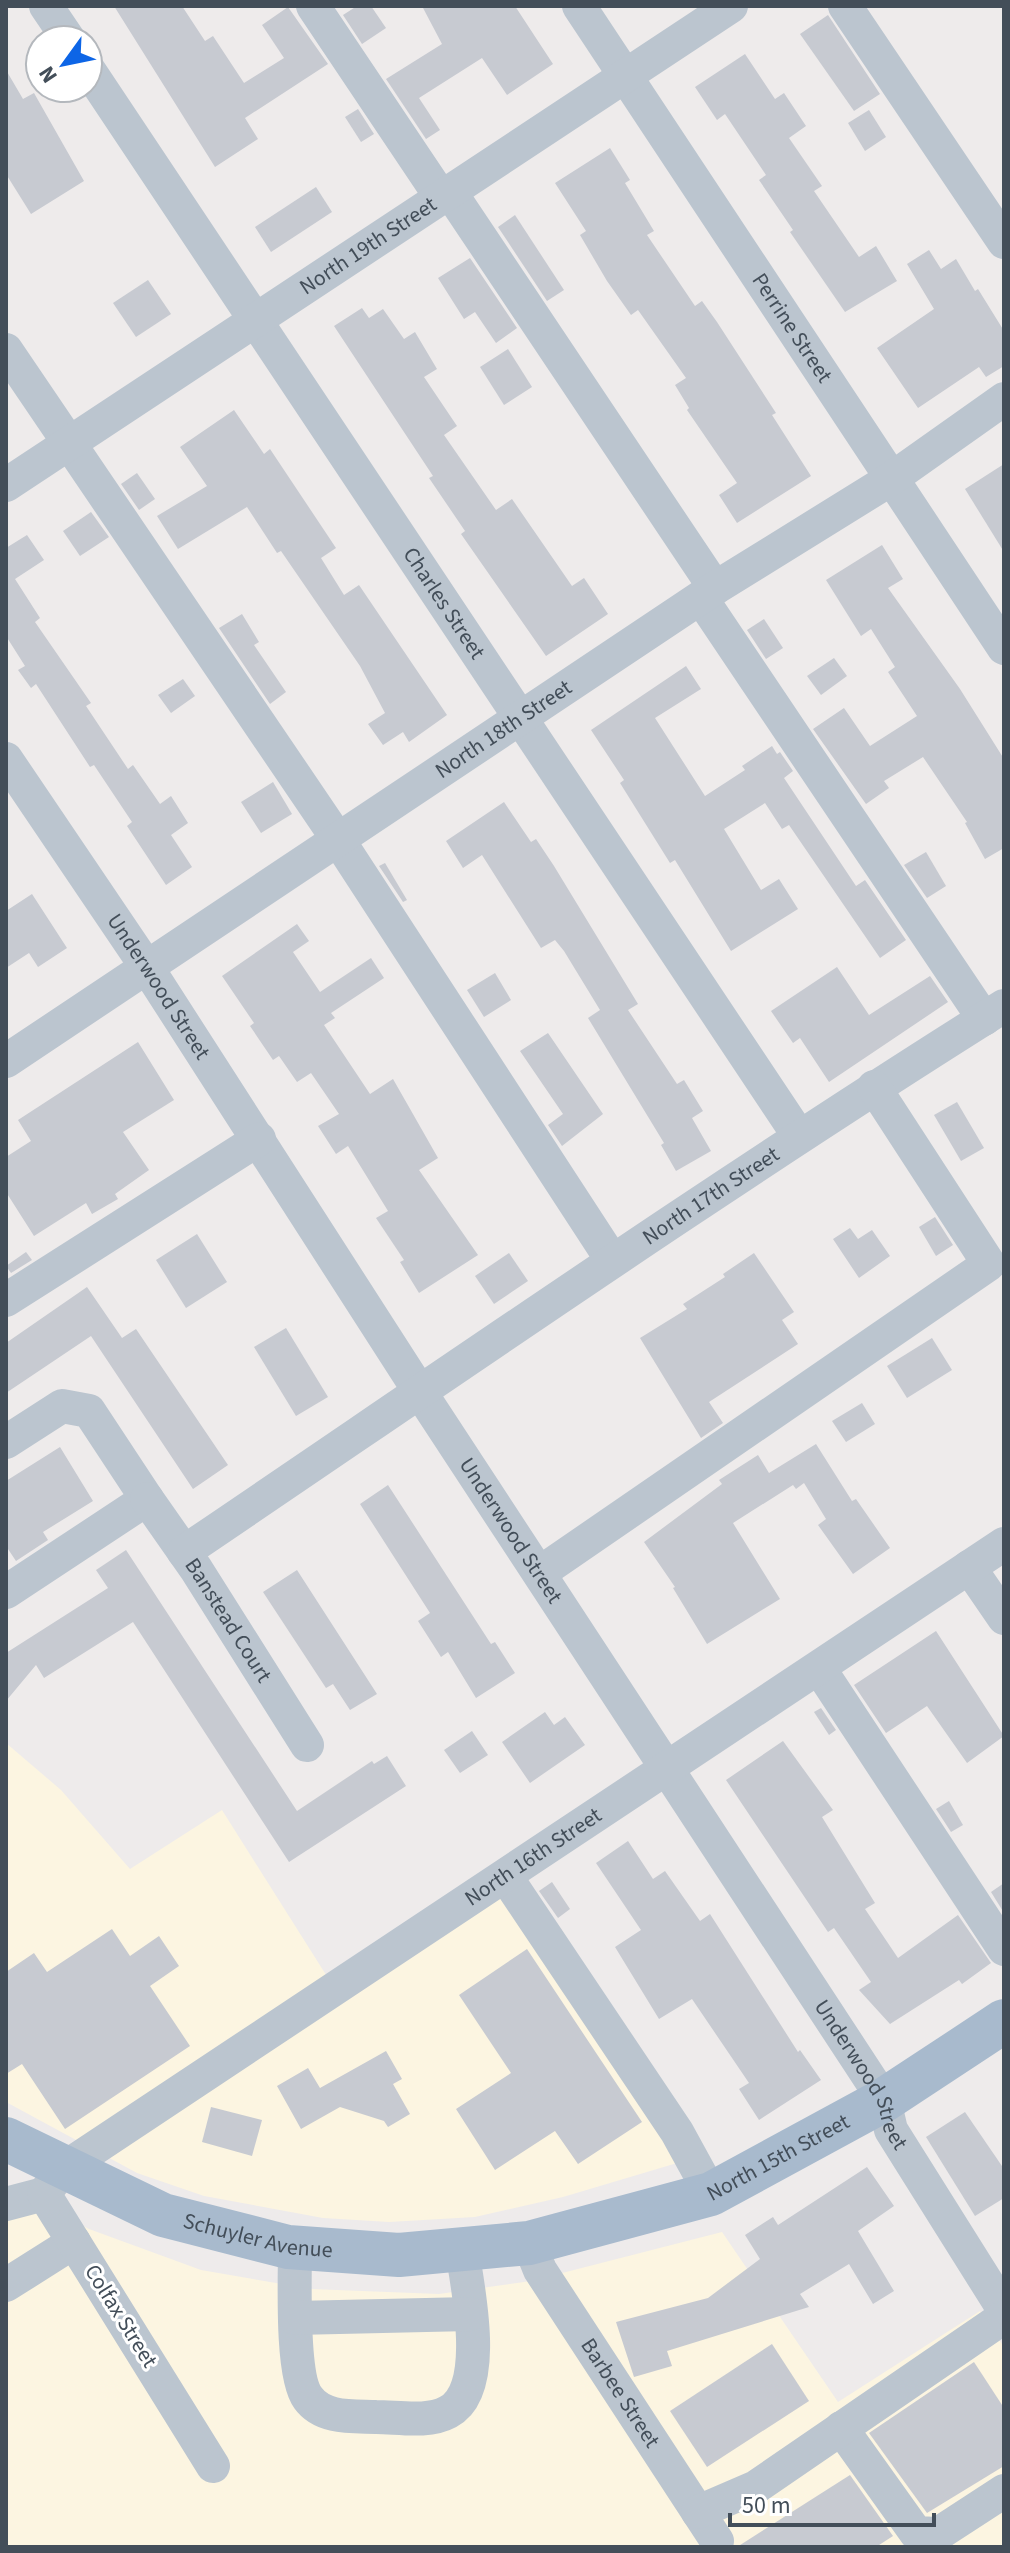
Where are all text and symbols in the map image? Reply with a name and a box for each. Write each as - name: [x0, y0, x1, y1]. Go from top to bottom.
- north arrow: [24, 24, 104, 104]
- text: N: [31, 59, 65, 89]
- street label: North 19th Street: [293, 188, 444, 303]
- street label: Perrine Street: [744, 266, 841, 390]
- street label: Charles Street: [395, 541, 493, 666]
- street label: North 18th Street: [429, 672, 579, 786]
- street label: Underwood Street: [99, 907, 219, 1066]
- street label: North 17th Street: [636, 1138, 786, 1253]
- street label: Underwood Street: [451, 1451, 571, 1610]
- street label: Banstead Court: [177, 1551, 280, 1689]
- street label: North 16th Street: [458, 1799, 608, 1914]
- street label: Underwood Street: [806, 1993, 916, 2157]
- street label: North 15th Street: [701, 2105, 856, 2209]
- street label: Schuyler Avenue: [180, 2205, 334, 2266]
- street label: Colfax Street: [77, 2258, 166, 2374]
- street label: Barbee Street: [573, 2332, 668, 2455]
- scale bar: [730, 2477, 934, 2527]
- text: 50 m: [742, 2488, 791, 2523]

